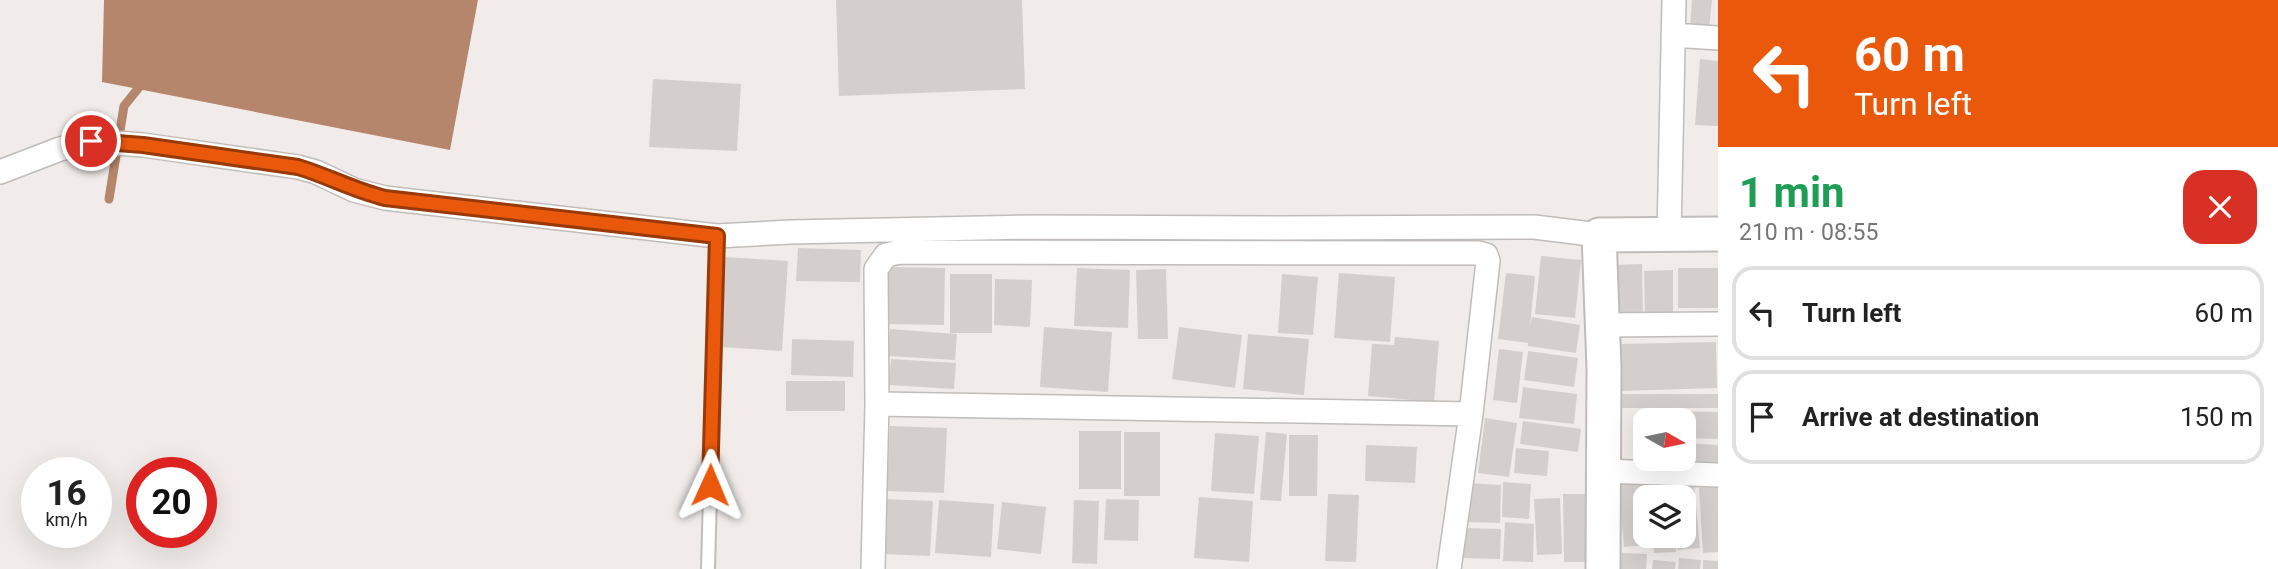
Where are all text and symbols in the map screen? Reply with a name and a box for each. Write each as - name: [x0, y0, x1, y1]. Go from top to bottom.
- text: 60 m: [1854, 26, 1965, 83]
- icon: left: [1739, 28, 1830, 119]
- text: Turn left: [1854, 85, 1972, 123]
- pin: [61, 111, 121, 171]
- icon: arrive: [72, 122, 110, 160]
- text: 1 min: [1739, 168, 1845, 217]
- button: close: [2183, 170, 2257, 244]
- text: 210 m · 08:55: [1739, 219, 1878, 246]
- icon: left: [1743, 294, 1781, 332]
- text: Turn left: [1802, 298, 1901, 328]
- text: 60 m: [2195, 298, 2253, 328]
- icon: arrive: [1743, 398, 1781, 436]
- text: Arrive at destination: [1802, 402, 2039, 432]
- text: 150 m: [2180, 402, 2253, 432]
- north arrow: [1633, 408, 1696, 471]
- map controls: [1633, 408, 1696, 548]
- position arrow: [673, 448, 747, 522]
- speed limit sign: 20: [126, 457, 217, 548]
- text: 16: [46, 473, 87, 514]
- button: layers: [1633, 485, 1696, 548]
- text: km/h: [45, 509, 88, 530]

